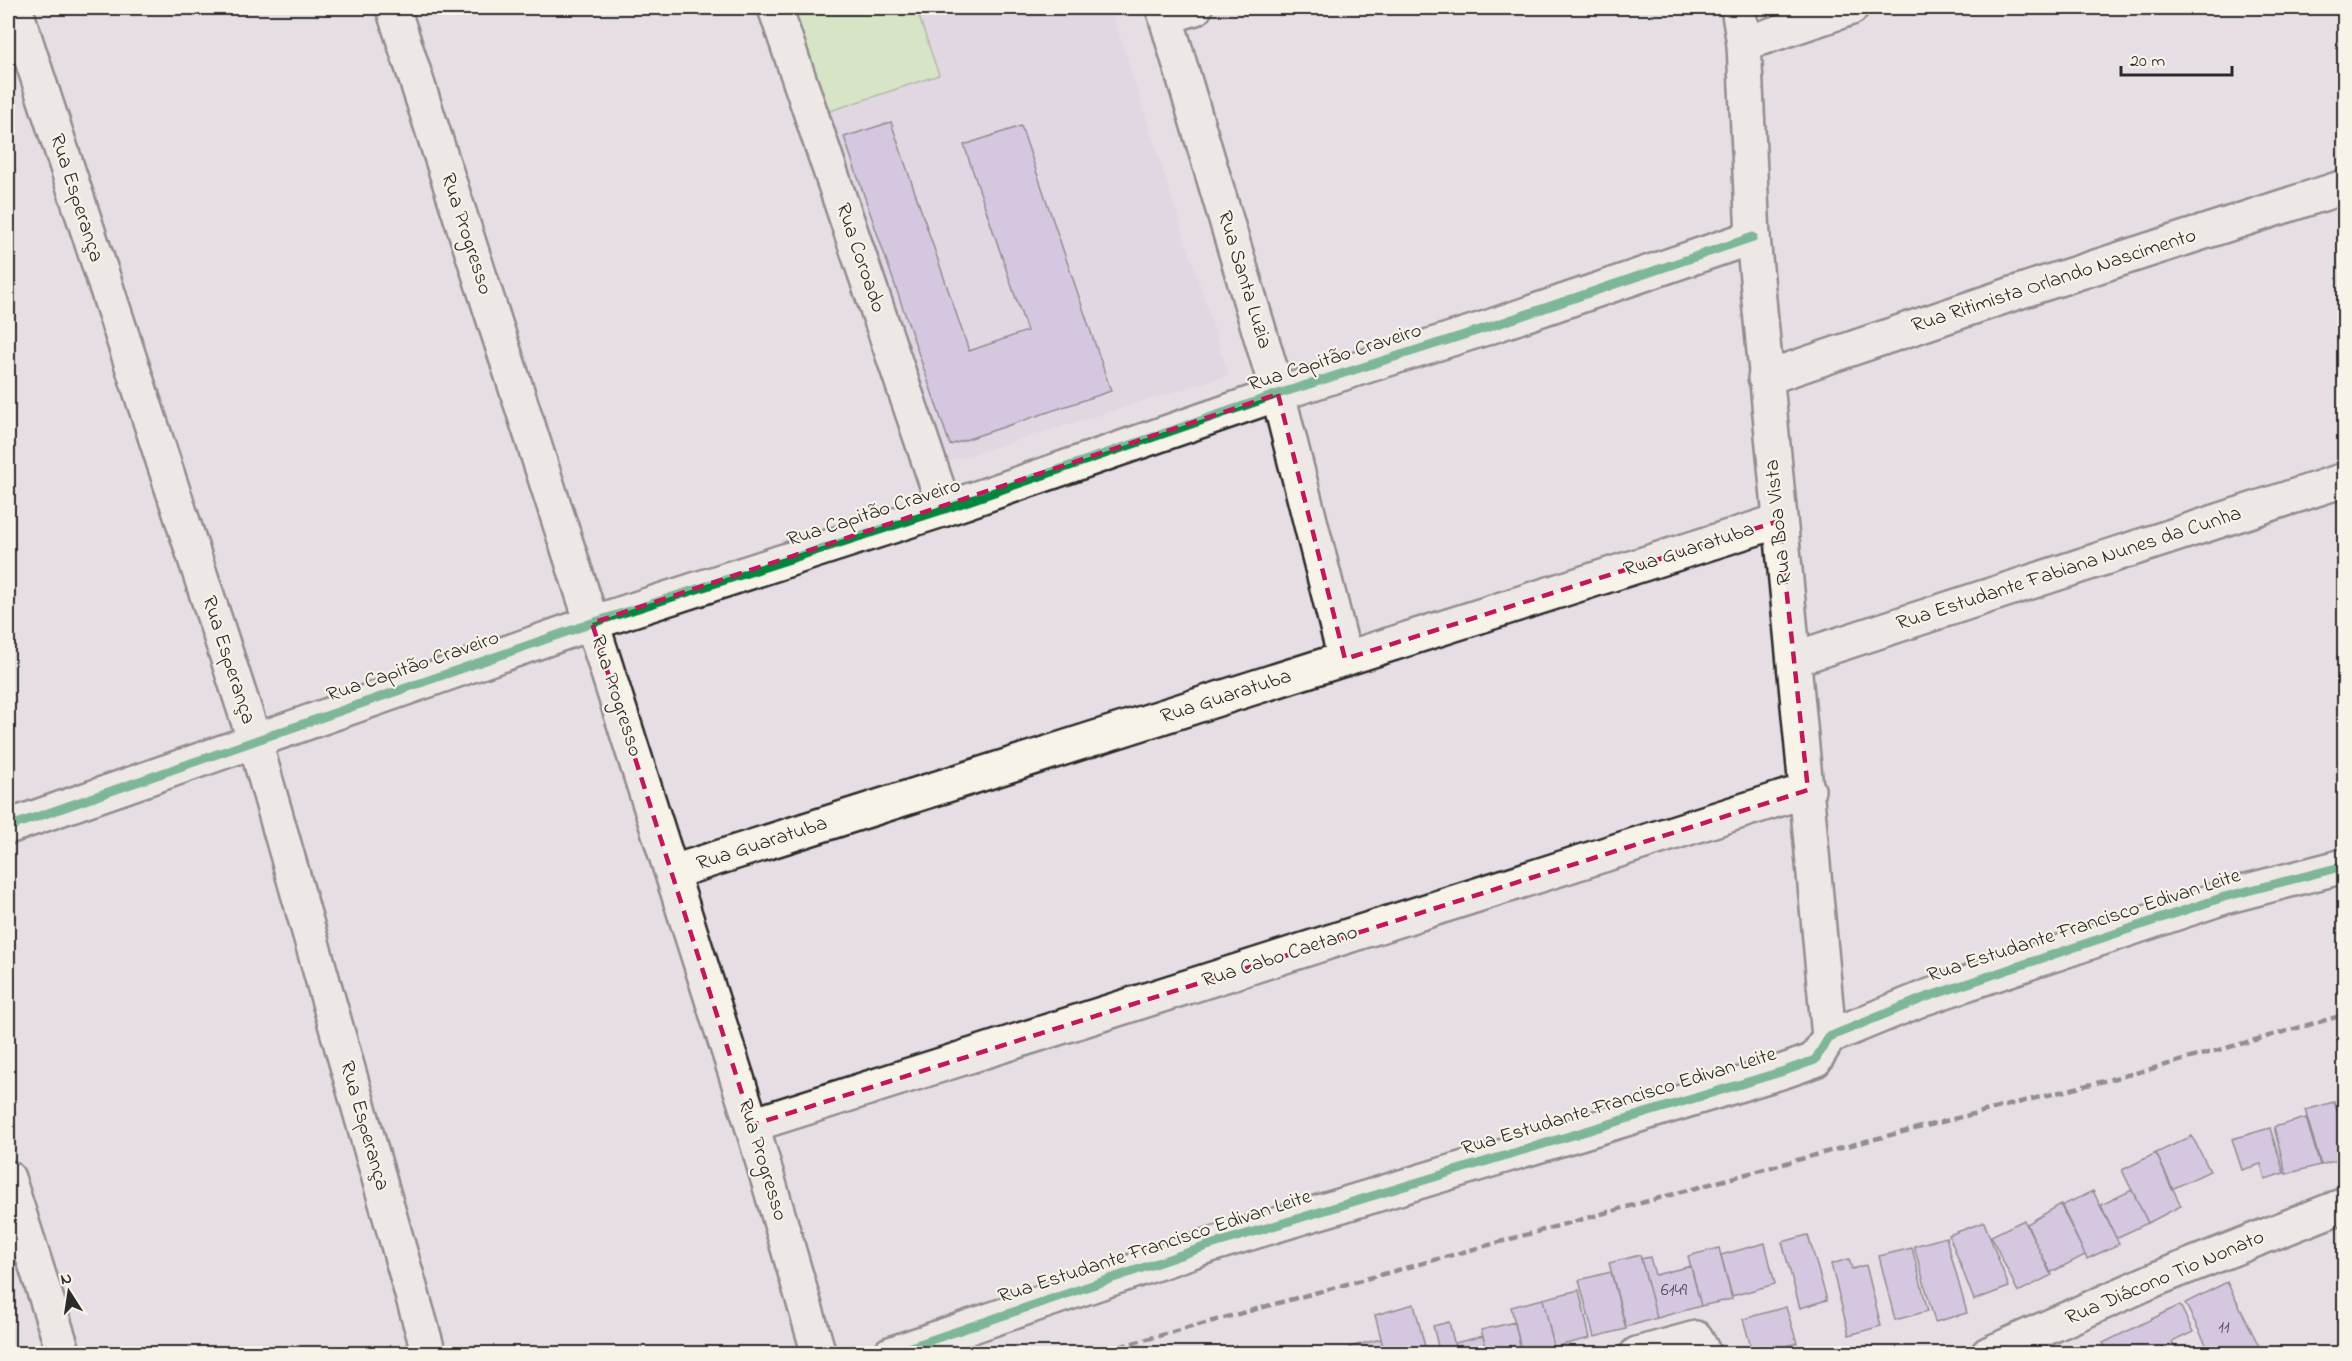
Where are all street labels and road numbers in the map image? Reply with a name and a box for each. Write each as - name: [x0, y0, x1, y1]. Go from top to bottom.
- street label: Rua Esperança: [41, 130, 111, 266]
- street label: Rua Progresso: [430, 169, 500, 299]
- street label: Rua Coroado: [827, 199, 893, 317]
- street label: Rua Santa Luzia: [1209, 207, 1279, 353]
- street label: Rua Ritimista Orlando Nascimento: [1908, 221, 2200, 341]
- street label: Rua Capitão Craveiro: [1244, 316, 1426, 400]
- street label: Rua Boa Vista: [1758, 458, 1800, 586]
- street label: Rua Capitão Craveiro: [783, 471, 965, 555]
- street label: Rua Estudante Fabiana Nunes da Cunha: [1893, 499, 2245, 639]
- street label: Rua Guaratuba: [1620, 515, 1758, 585]
- street label: Rua Esperança: [193, 592, 263, 728]
- street label: Rua Capitão Craveiro: [323, 623, 503, 711]
- street label: Rua Progresso: [580, 631, 650, 761]
- street label: Rua Guaratuba: [1157, 662, 1295, 732]
- street label: Rua Guaratuba: [693, 809, 831, 879]
- street label: Rua Estudante Francisco Edivan Leite: [1923, 861, 2245, 991]
- street label: Rua Cabo Caetano: [1198, 918, 1362, 996]
- street label: Rua Estudante Francisco Edivan Leite: [1458, 1040, 1781, 1164]
- street label: Rua Esperança: [331, 1058, 397, 1194]
- street label: Rua Progresso: [727, 1095, 795, 1225]
- street label: Rua Estudante Francisco Edivan Leite: [994, 1182, 1316, 1312]
- street label: Rua Diácono Tio Nonato: [2061, 1222, 2269, 1334]

